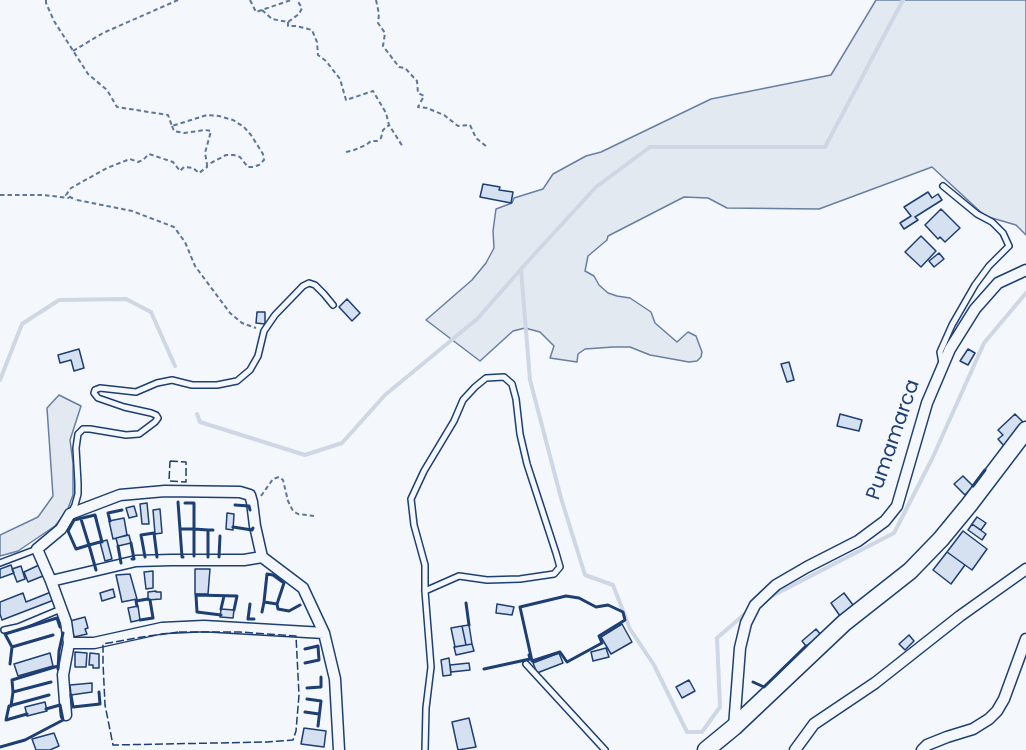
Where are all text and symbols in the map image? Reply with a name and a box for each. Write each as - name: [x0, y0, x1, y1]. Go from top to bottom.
- street label: Pumamarca: [862, 377, 926, 503]

